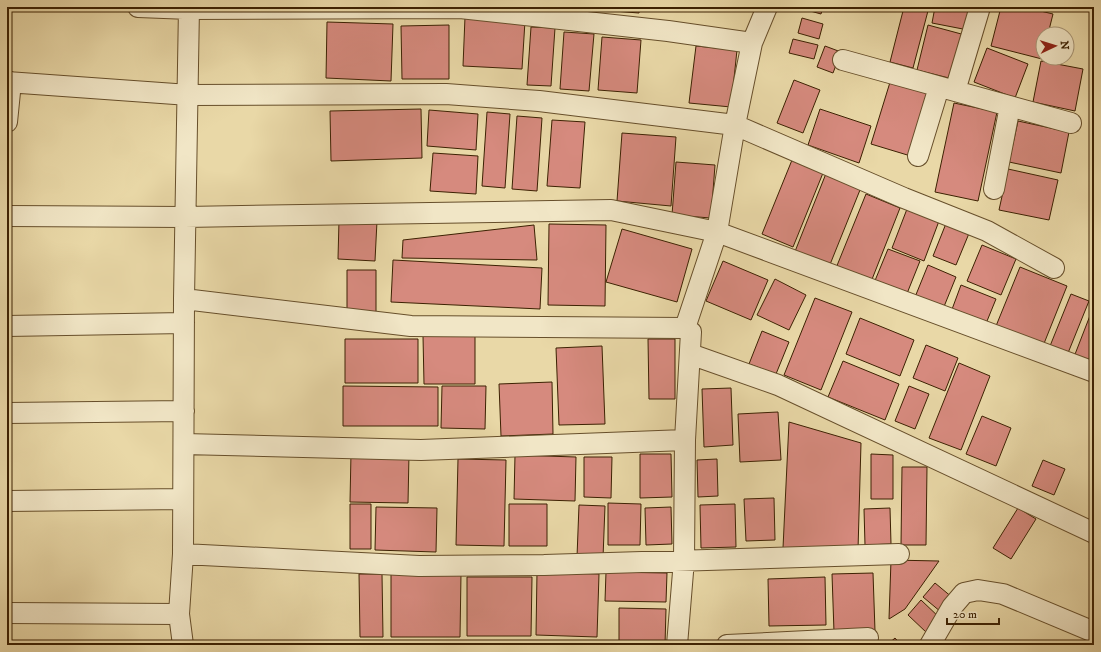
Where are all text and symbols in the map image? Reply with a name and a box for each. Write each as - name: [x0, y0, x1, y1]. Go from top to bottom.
- north arrow: [1035, 26, 1075, 66]
- text: N: [1057, 40, 1071, 50]
- scale bar: [947, 600, 999, 626]
- text: 20 m: [953, 607, 977, 622]

